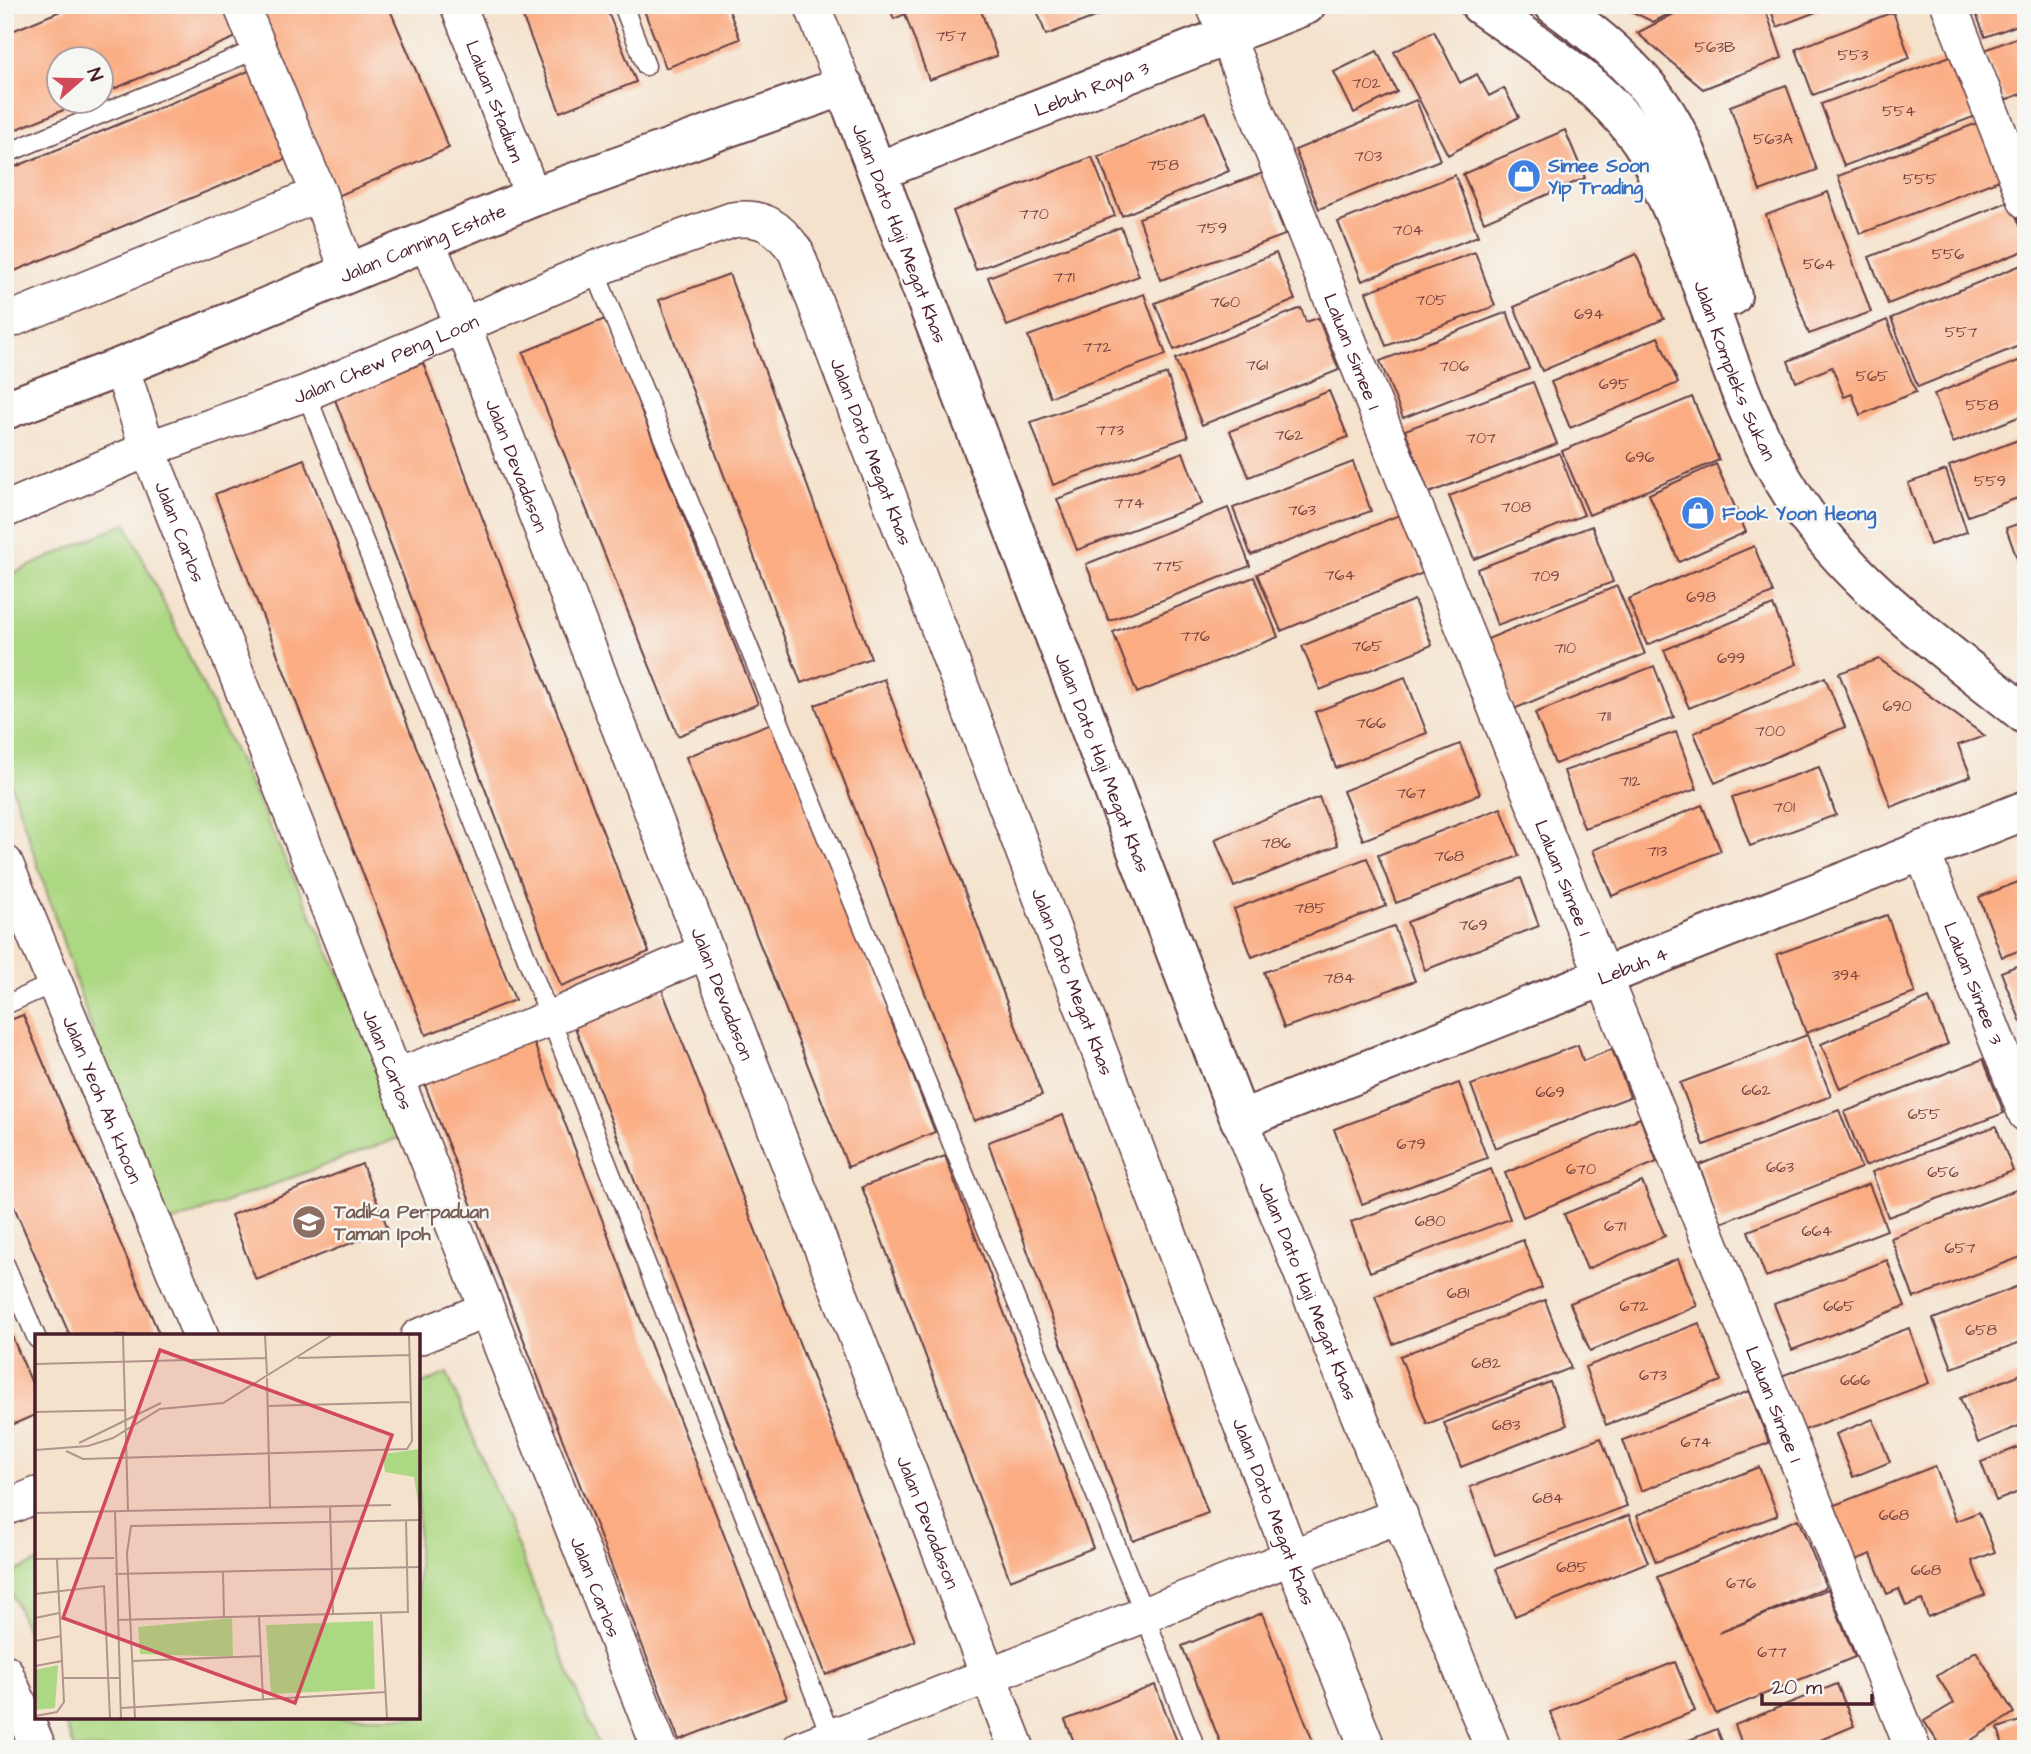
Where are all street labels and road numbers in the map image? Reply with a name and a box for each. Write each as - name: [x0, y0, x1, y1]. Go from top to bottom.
- street label: Laluan Stadium: [458, 37, 530, 167]
- street label: Lebuh Raya 3: [1031, 55, 1154, 124]
- street label: Jalan Dato Haji Megat Khas: [845, 120, 953, 347]
- street label: Jalan Canning Estate: [336, 198, 510, 290]
- street label: Jalan Kompleks Sukan: [1686, 277, 1782, 466]
- street label: Laluan Simee 1: [1316, 290, 1387, 414]
- street label: Jalan Chew Peng Loon: [290, 308, 483, 411]
- street label: Jalan Dato Megat Khas: [822, 354, 918, 549]
- street label: Jalan Devadason: [478, 395, 554, 536]
- street label: Jalan Carlos: [147, 478, 211, 586]
- street label: Jalan Dato Haji Megat Khas: [1047, 649, 1156, 877]
- street label: Laluan Simee 1: [1527, 816, 1598, 941]
- street label: Jalan Dato Megat Khas: [1024, 884, 1119, 1080]
- street label: Laluan Simee 3: [1936, 918, 2009, 1049]
- street label: Jalan Devadason: [683, 924, 760, 1065]
- street label: Lebuh 4: [1594, 940, 1673, 993]
- street label: Jalan Carlos: [355, 1005, 419, 1114]
- street label: Jalan Yeoh Ah khoon: [55, 1012, 148, 1188]
- street label: Jalan Dato Haji Megat Khas: [1251, 1178, 1363, 1405]
- street label: Laluan Simee 1: [1738, 1342, 1809, 1467]
- street label: Jalan Dato Megat Khas: [1225, 1415, 1321, 1610]
- street label: Jalan Devadason: [889, 1452, 965, 1593]
- street label: Jalan Carlos: [563, 1533, 627, 1642]

